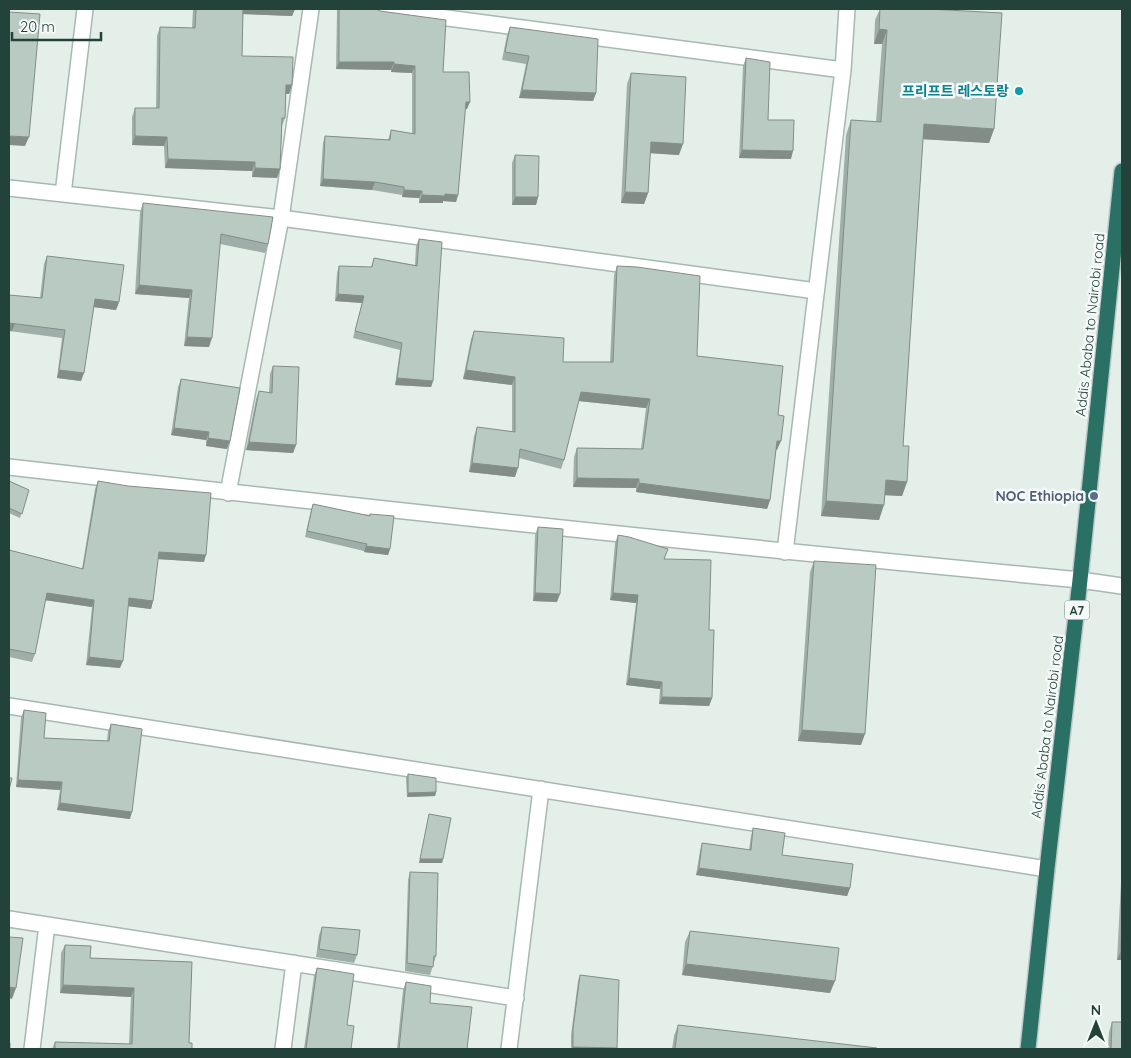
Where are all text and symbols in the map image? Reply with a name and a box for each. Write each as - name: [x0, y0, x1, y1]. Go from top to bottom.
- scale bar: [12, 10, 101, 42]
- text: 20 m: [20, 17, 55, 36]
- place label: 프리프트 레스토랑: [902, 82, 1009, 100]
- marker: 프리프트 레스토랑: [1013, 85, 1025, 97]
- street label: Addis Ababa to Nairobi road: [1071, 232, 1109, 418]
- place label: NOC Ethiopia: [996, 487, 1084, 505]
- marker: NOC Ethiopia: [1088, 490, 1100, 502]
- road number: A7: [1064, 600, 1090, 620]
- street label: Addis Ababa to Nairobi road: [1027, 634, 1067, 820]
- north arrow: [1071, 998, 1121, 1048]
- text: N: [1091, 1001, 1101, 1019]

